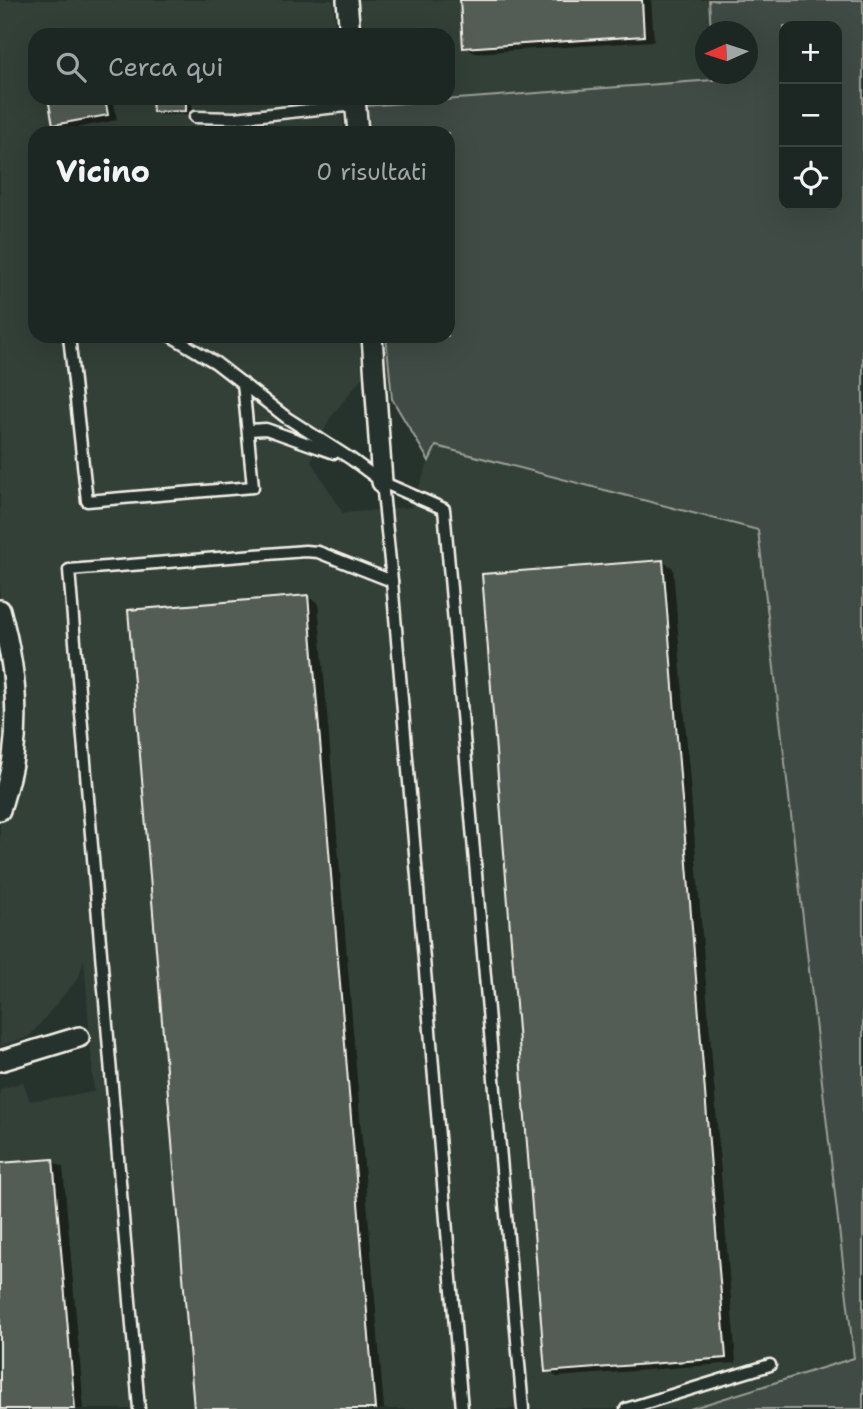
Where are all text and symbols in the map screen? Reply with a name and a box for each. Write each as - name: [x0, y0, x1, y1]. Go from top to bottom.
- north arrow: [695, 21, 758, 84]
- map controls: [779, 21, 842, 210]
- button: +: [779, 21, 842, 84]
- search box: [28, 28, 455, 105]
- icon: search: [52, 48, 90, 86]
- text: Cerca qui: [108, 49, 224, 84]
- button: −: [779, 84, 842, 147]
- button: locate: [779, 147, 842, 210]
- text: Vicino: [56, 151, 150, 192]
- text: 0 risultati: [316, 157, 427, 187]

